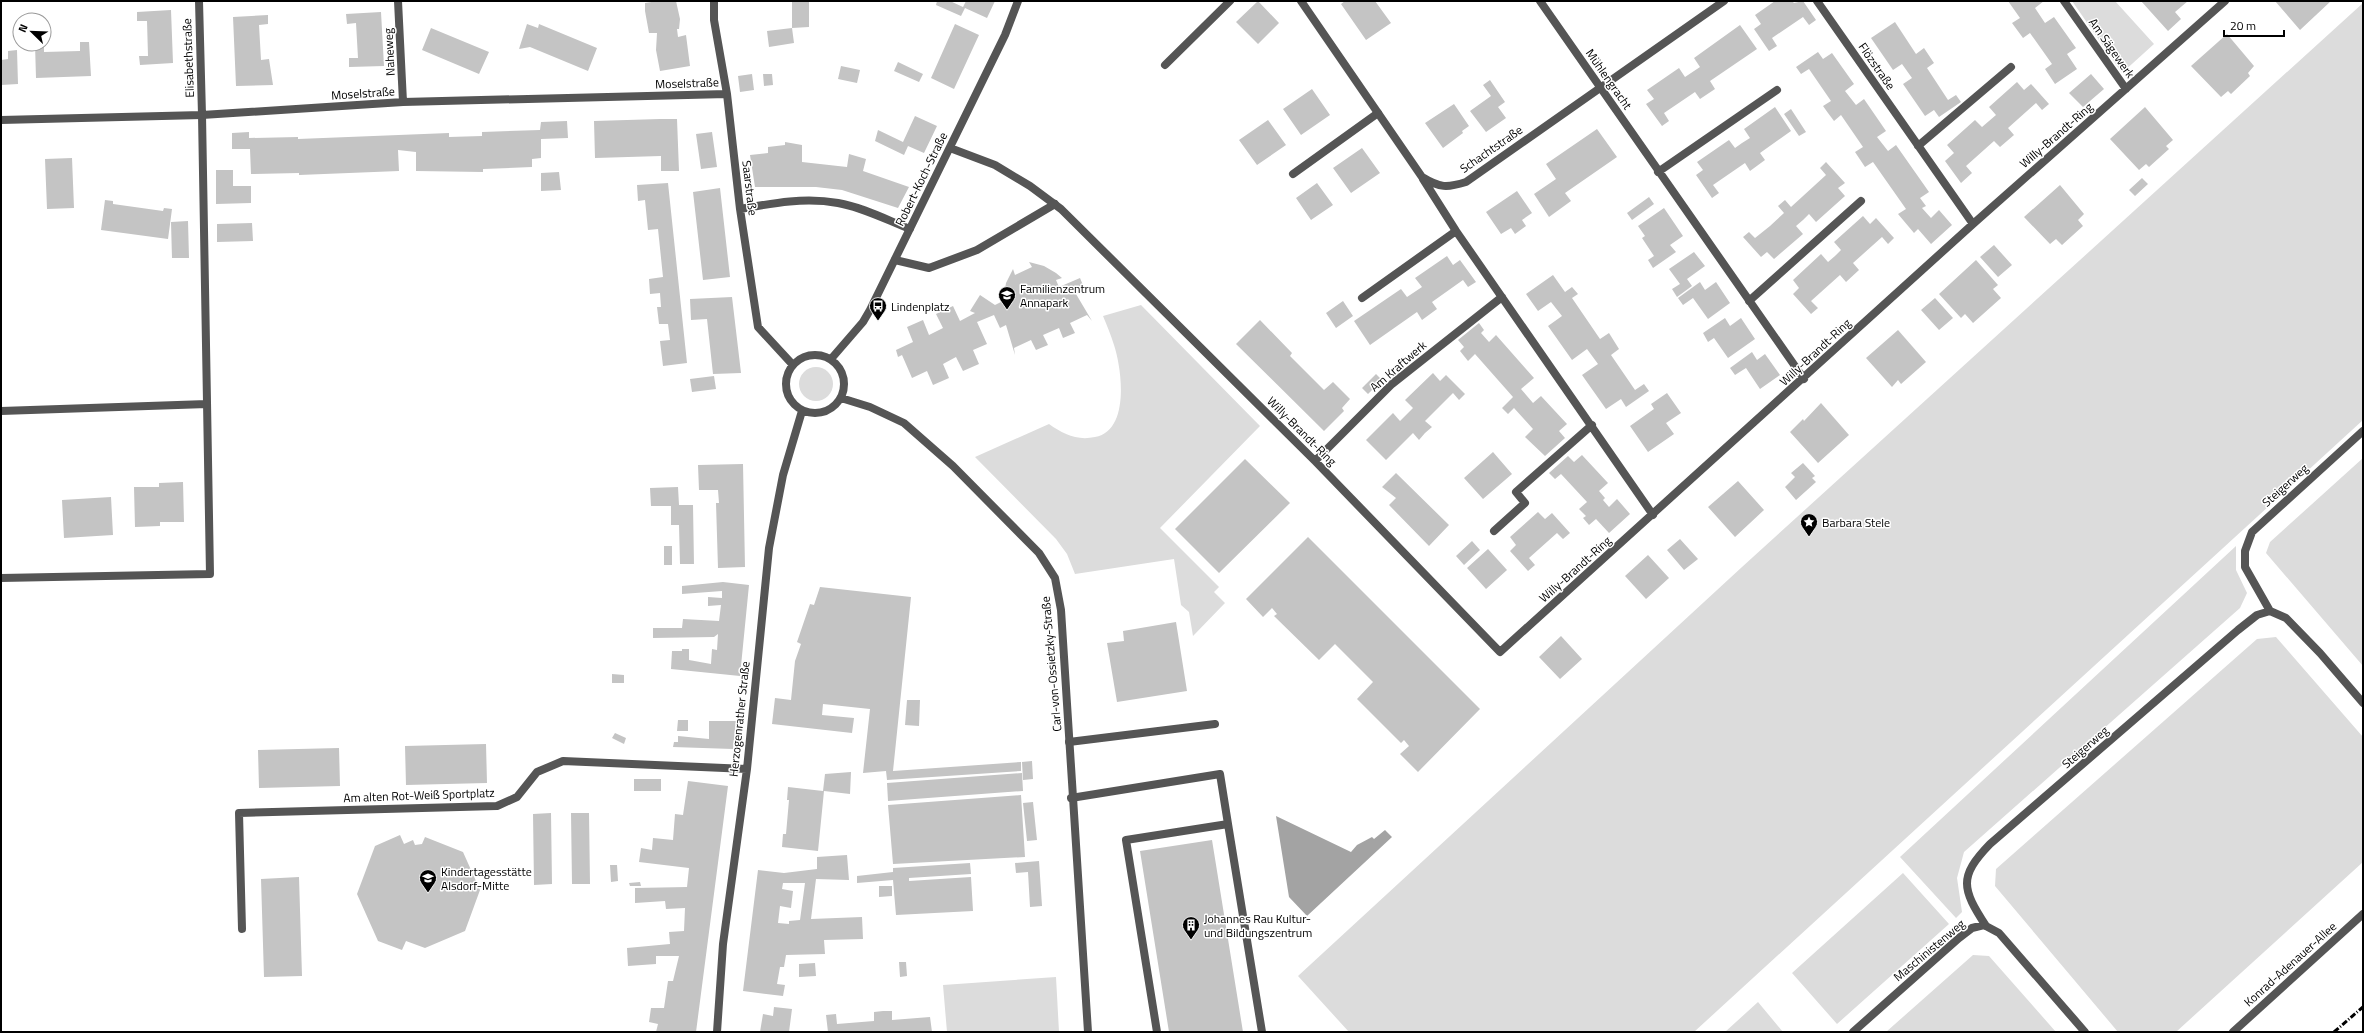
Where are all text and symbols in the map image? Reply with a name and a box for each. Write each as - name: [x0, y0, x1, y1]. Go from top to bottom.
- north arrow: [12, 12, 52, 52]
- scale bar: [2224, 12, 2284, 38]
- street label: Am Sägewerk: [2084, 14, 2140, 82]
- text: 20 m: [2230, 16, 2256, 35]
- street label: Elisabethstraße: [177, 18, 199, 98]
- text: N: [14, 21, 32, 35]
- street label: Naheweg: [378, 28, 400, 76]
- street label: Flözstraße: [1854, 39, 1900, 93]
- street label: Mühlengracht: [1581, 45, 1637, 114]
- street label: Moselstraße: [655, 72, 719, 94]
- street label: Moselstraße: [331, 81, 395, 105]
- street label: Willy-Brandt-Ring: [2015, 98, 2097, 172]
- street label: Schachtstraße: [1456, 120, 1526, 178]
- street label: Robert-Koch-Straße: [890, 129, 952, 229]
- street label: Saarstraße: [737, 159, 763, 217]
- place label: Familienzentrum Annapark: [1020, 279, 1105, 312]
- school or university icon: Familienzentrum Annapark: [997, 285, 1017, 310]
- bus stop icon: Lindenplatz: [868, 296, 888, 321]
- place label: Lindenplatz: [891, 297, 949, 316]
- street label: Willy-Brandt-Ring: [1775, 314, 1855, 390]
- street label: Am Kraftwerk: [1365, 336, 1431, 396]
- street label: Willy-Brandt-Ring: [1263, 392, 1341, 470]
- street label: Steigerweg: [2257, 459, 2313, 511]
- place icon: Barbara Stele: [1799, 512, 1819, 537]
- place label: Barbara Stele: [1822, 513, 1890, 532]
- street label: Willy-Brandt-Ring: [1535, 531, 1615, 607]
- street label: Carl-von-Ossietzky-Straße: [1036, 596, 1066, 732]
- street label: Herzogenrather Straße: [723, 660, 755, 778]
- street label: Steigerweg: [2057, 721, 2113, 773]
- street label: Am alten Rot-Weiß Sportplatz: [343, 783, 495, 807]
- place label: Kindertagesstätte Alsdorf-Mitte: [441, 862, 532, 895]
- school or university icon: Kindertagesstätte Alsdorf-Mitte: [418, 868, 438, 893]
- place label: Johannes Rau Kultur- und Bildungszentrum: [1204, 909, 1312, 942]
- street label: Maschinistenweg: [1889, 914, 1969, 986]
- building icon: Johannes Rau Kultur- und Bildungszentrum: [1181, 915, 1201, 940]
- street label: Konrad-Adenauer-Allee: [2239, 917, 2341, 1011]

